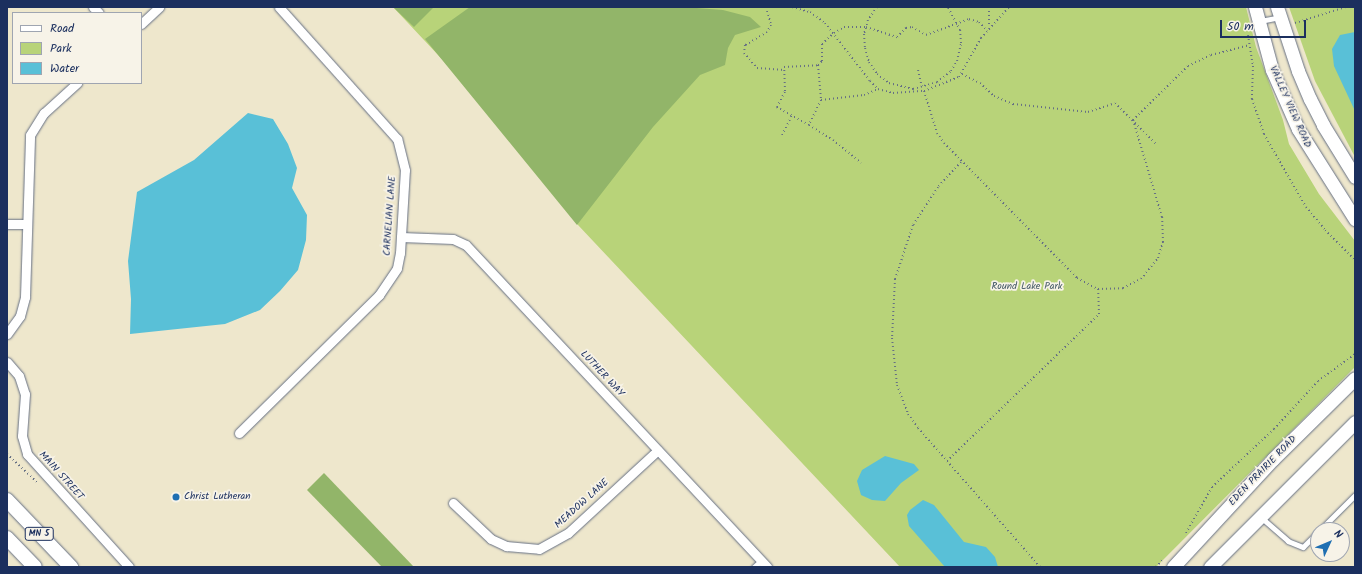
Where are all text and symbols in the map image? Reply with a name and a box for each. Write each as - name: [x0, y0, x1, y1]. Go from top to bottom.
- legend: [12, 12, 142, 84]
- scale bar: [1222, 12, 1308, 38]
- text: 50 m: [1227, 17, 1254, 36]
- text: Road: [50, 19, 74, 38]
- text: Park: [50, 39, 72, 58]
- text: Water: [50, 59, 79, 78]
- street label: VALLEY VIEW ROAD: [1267, 64, 1313, 150]
- street label: CARNELIAN LANE: [381, 176, 399, 256]
- park label: Round Lake Park: [992, 281, 1062, 293]
- street label: LUTHER WAY: [578, 348, 626, 400]
- street label: EDEN PRAIRIE ROAD: [1226, 433, 1300, 509]
- street label: MAIN STREET: [36, 449, 86, 503]
- street label: MEADOW LANE: [553, 477, 611, 531]
- place label: Christ Lutheran: [184, 491, 251, 503]
- marker: Christ Lutheran: [171, 492, 181, 502]
- north arrow: [1310, 522, 1350, 562]
- text: N: [1329, 526, 1347, 543]
- road number: MN 5: [24, 527, 54, 541]

